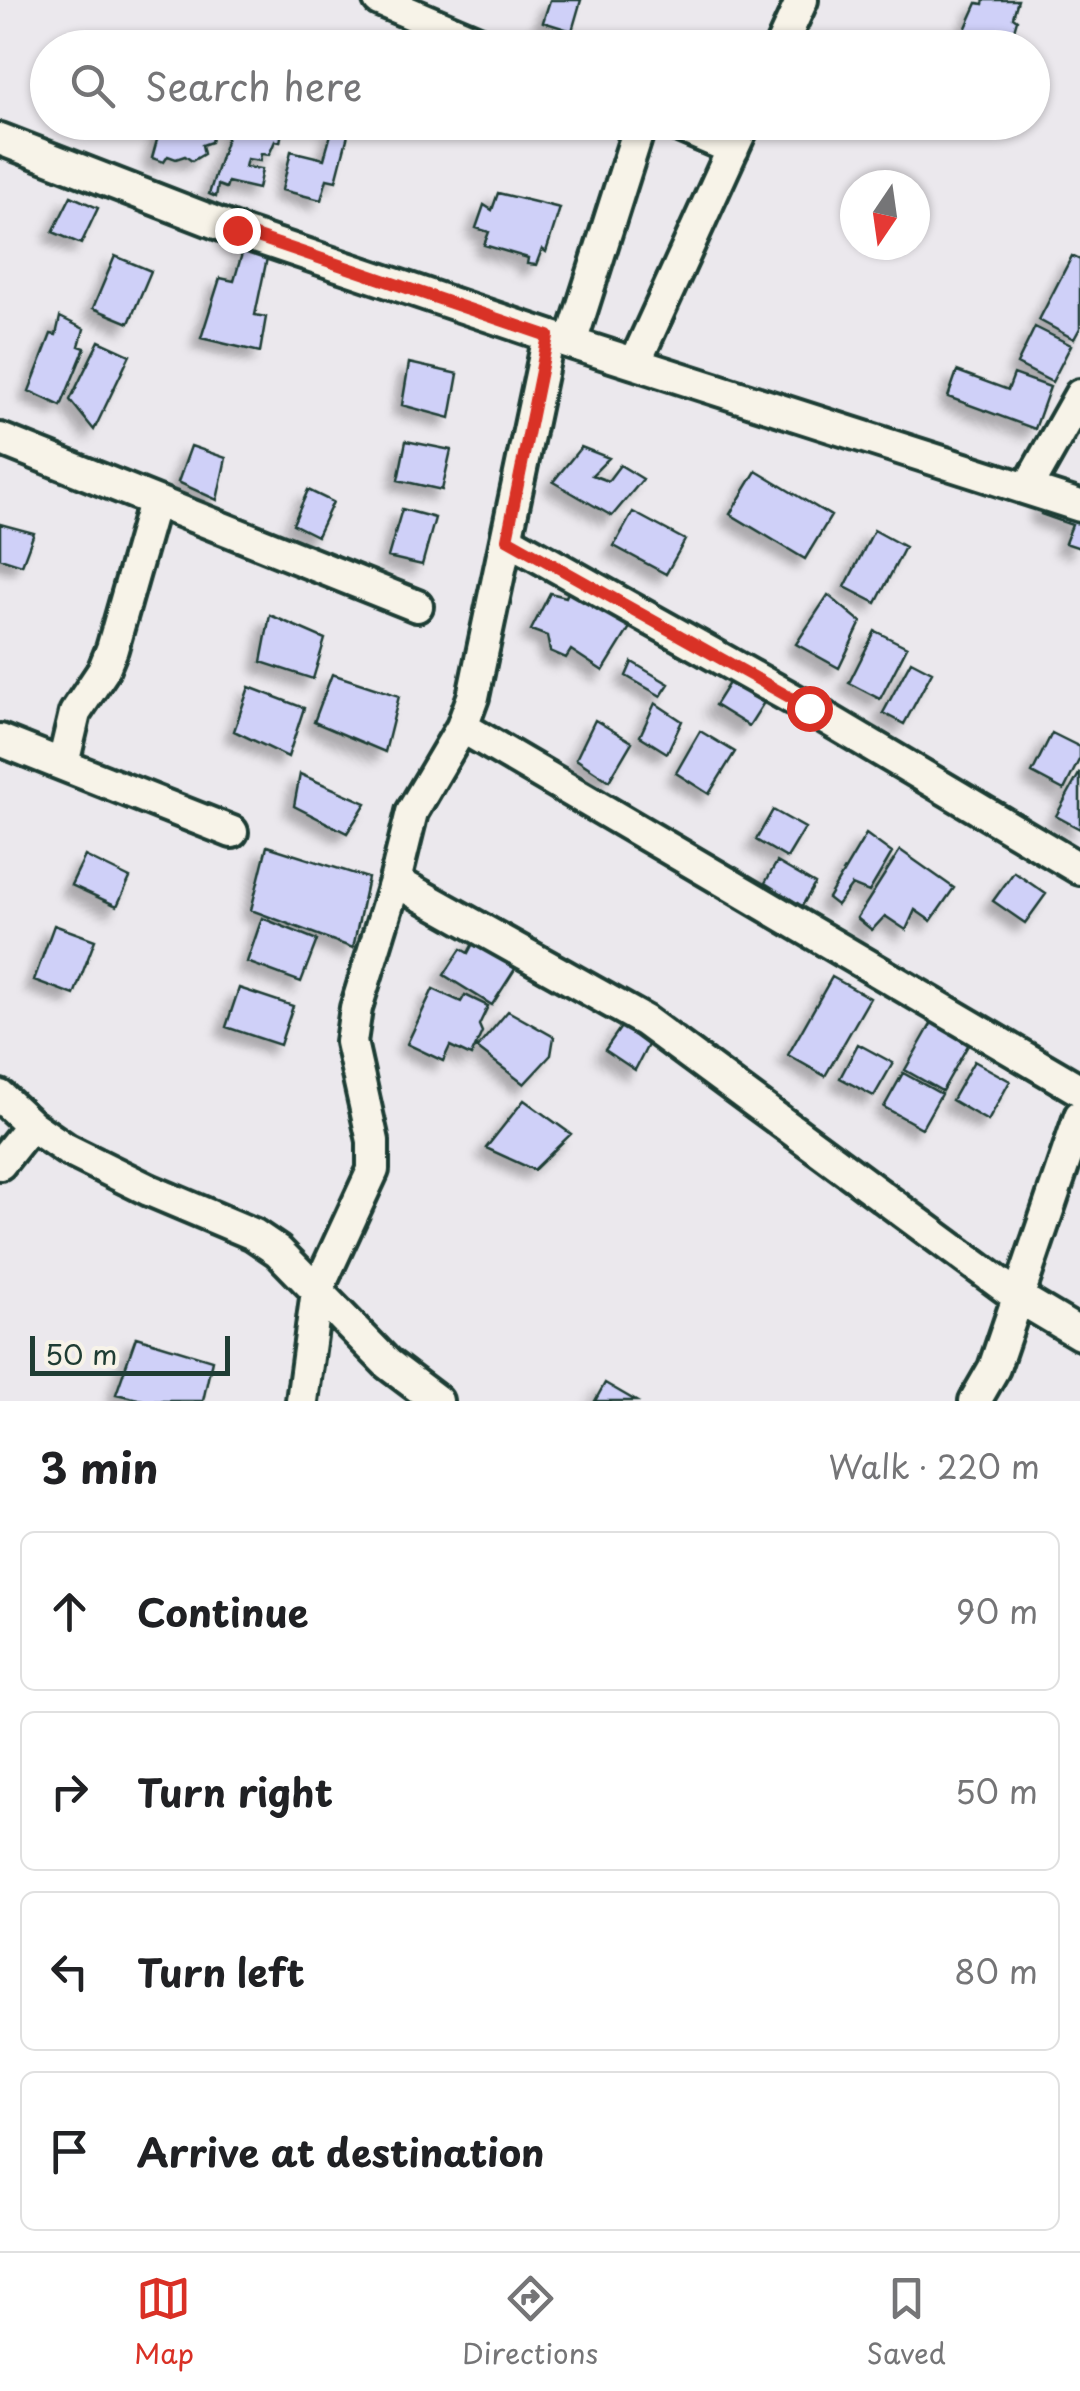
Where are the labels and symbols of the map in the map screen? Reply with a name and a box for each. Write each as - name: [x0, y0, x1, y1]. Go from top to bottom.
- north arrow: [840, 170, 930, 260]
- route end: [215, 208, 261, 254]
- route start: [787, 686, 833, 732]
- scale bar: [30, 1331, 230, 1376]

